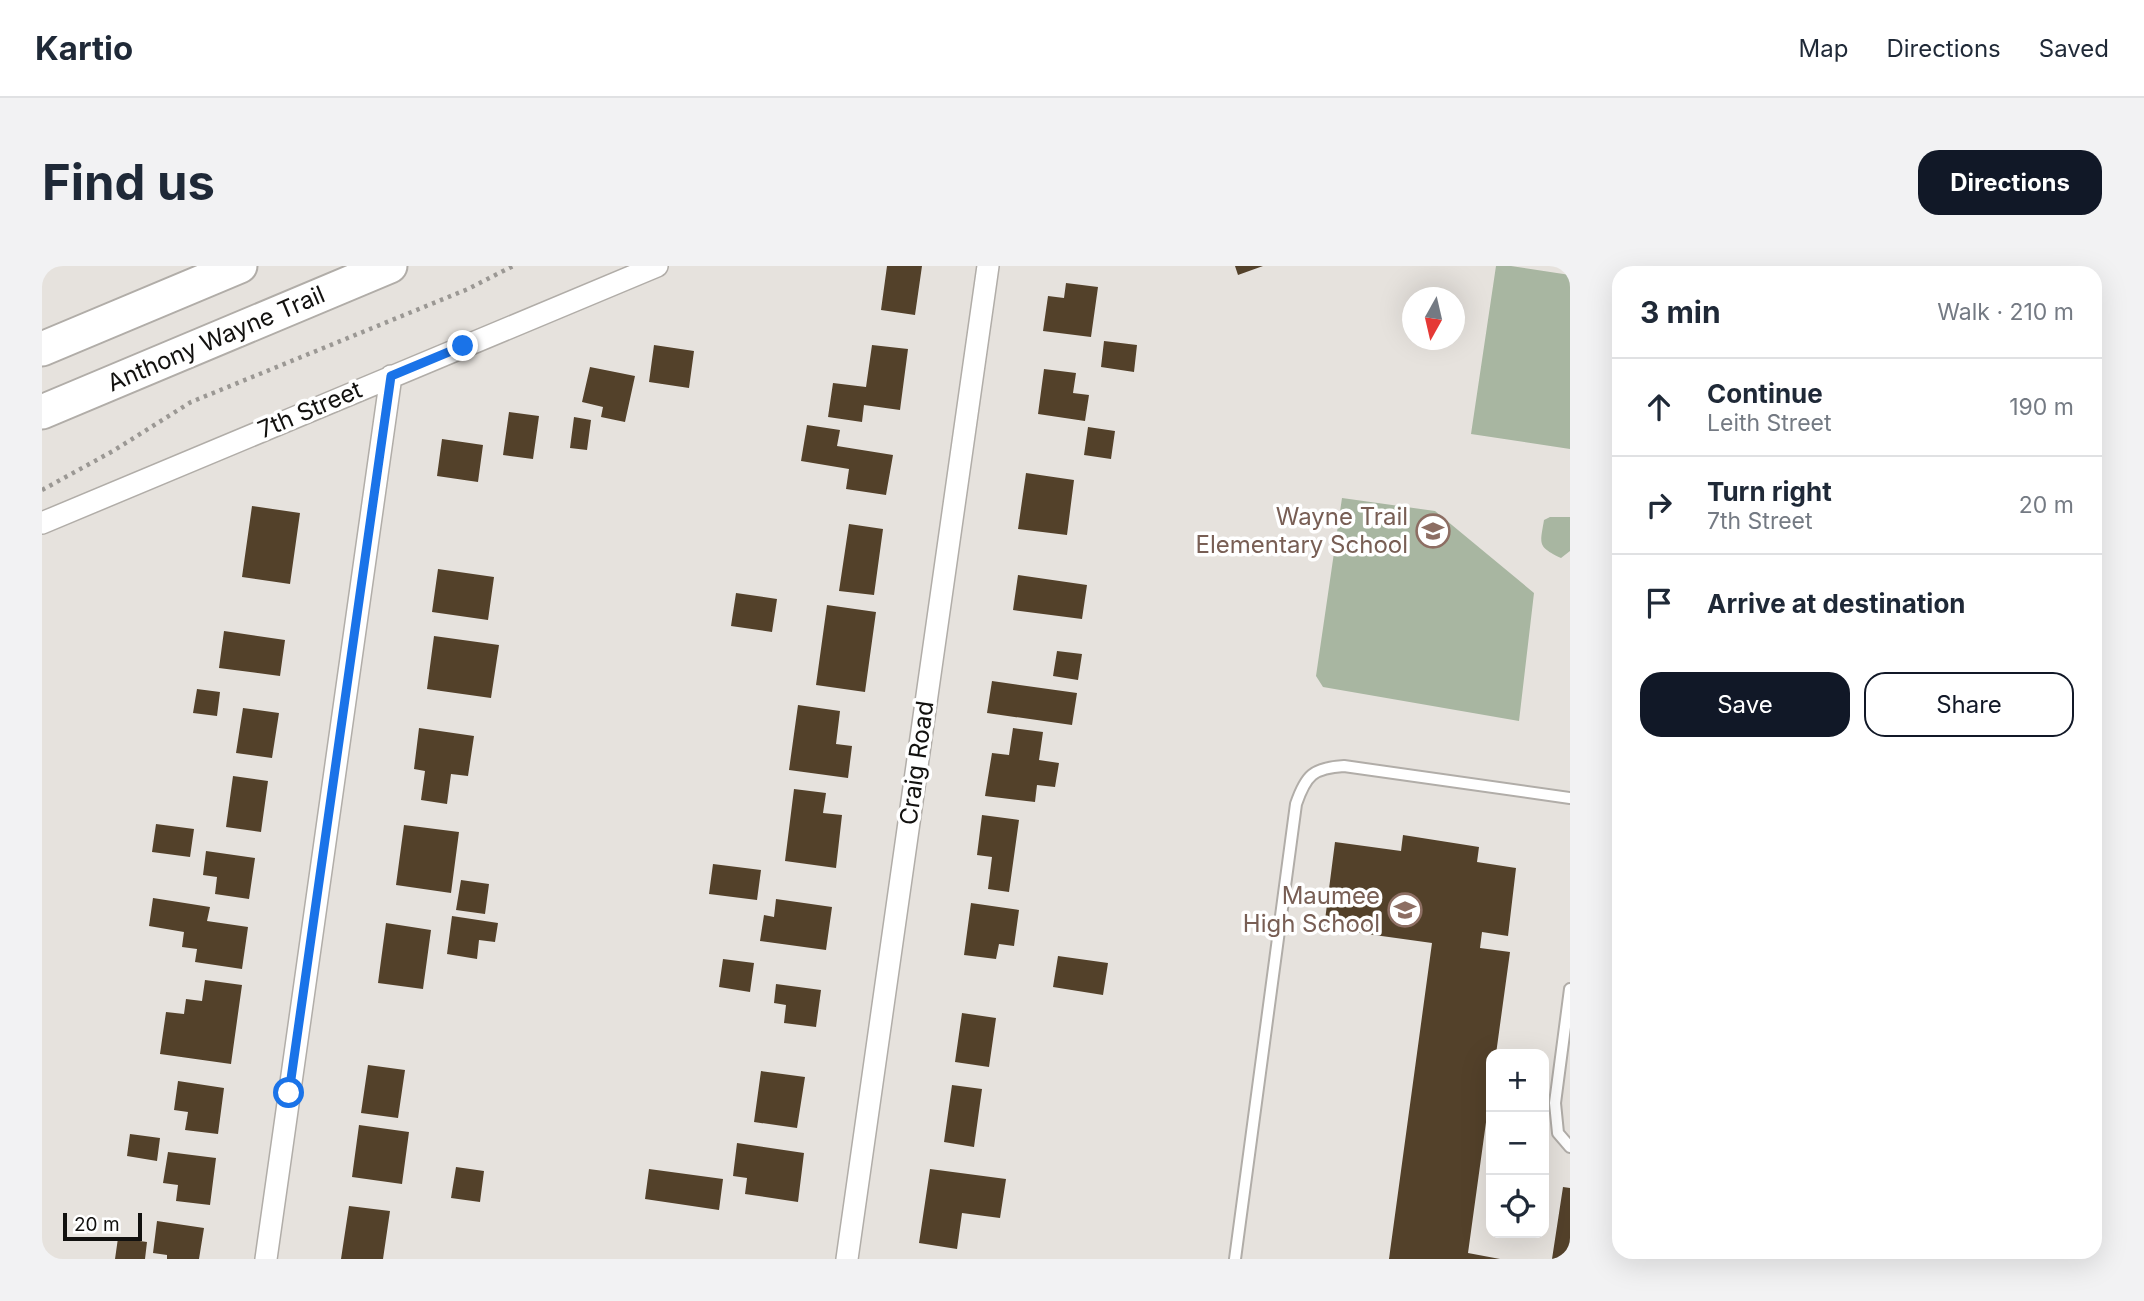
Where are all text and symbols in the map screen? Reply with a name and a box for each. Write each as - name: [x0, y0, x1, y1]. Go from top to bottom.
- text: Kartio: [35, 28, 133, 68]
- text: Map: [1799, 34, 1848, 63]
- text: Directions: [1886, 34, 2001, 63]
- text: Saved: [2039, 34, 2109, 63]
- button: Directions: [1918, 150, 2102, 215]
- text: Find us: [42, 153, 215, 212]
- street label: Anthony Wayne Trail: [103, 280, 329, 398]
- north arrow: [1402, 287, 1465, 350]
- text: 3 min: [1640, 294, 1721, 330]
- text: Walk · 210 m: [1937, 298, 2074, 326]
- route end: [447, 330, 478, 361]
- street label: 7th Street: [253, 375, 366, 444]
- text: Continue: [1707, 378, 1823, 409]
- icon: ahead: [1640, 388, 1678, 426]
- text: 190 m: [2009, 393, 2074, 421]
- text: Leith Street: [1707, 409, 1831, 437]
- text: Turn right: [1707, 476, 1832, 507]
- icon: right: [1640, 486, 1678, 524]
- text: 20 m: [2019, 491, 2074, 519]
- place label: Wayne Trail Elementary School: [1196, 502, 1408, 559]
- text: 7th Street: [1707, 507, 1813, 535]
- school or university icon: Wayne Trail Elementary School: [1414, 512, 1452, 550]
- icon: arrive: [1640, 584, 1678, 622]
- text: Arrive at destination: [1707, 588, 1966, 619]
- button: Save: [1640, 672, 1850, 737]
- button: Share: [1864, 672, 2074, 737]
- street label: Craig Road: [893, 699, 940, 827]
- place label: Maumee High School: [1243, 881, 1380, 938]
- school or university icon: Maumee High School: [1386, 891, 1424, 929]
- map controls: [1486, 1049, 1549, 1238]
- button: +: [1486, 1049, 1549, 1112]
- route start: [273, 1077, 304, 1108]
- button: −: [1486, 1112, 1549, 1175]
- button: locate: [1486, 1175, 1549, 1238]
- scale bar: [63, 1210, 142, 1242]
- text: 20 m: [74, 1213, 120, 1236]

